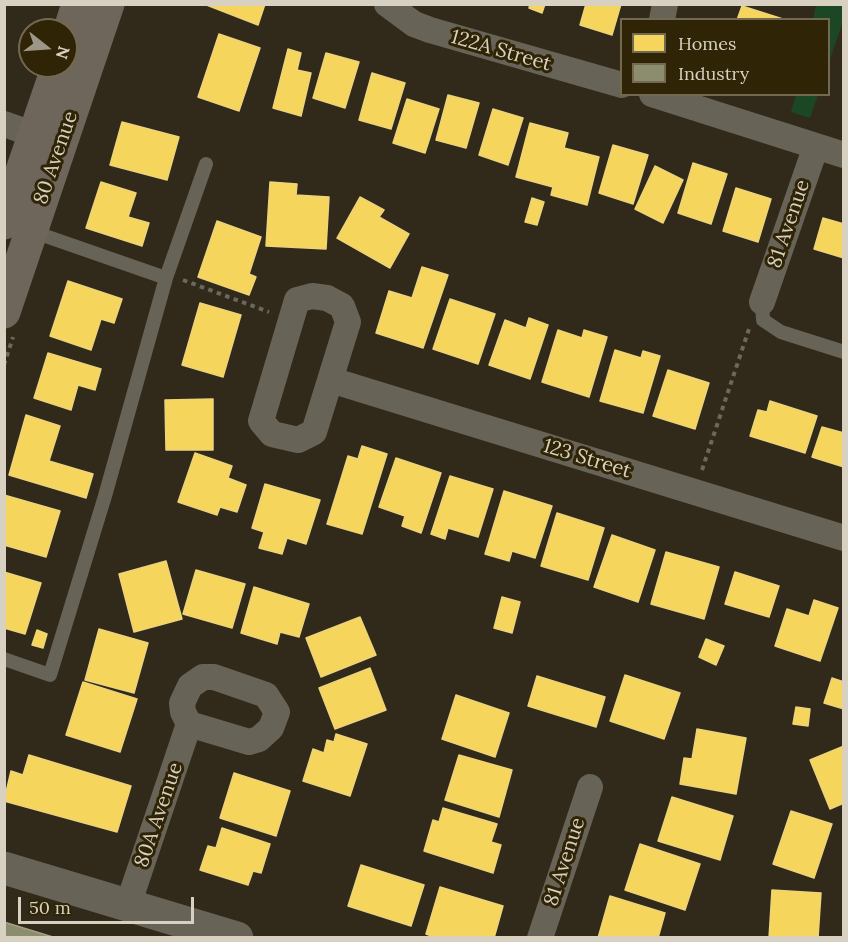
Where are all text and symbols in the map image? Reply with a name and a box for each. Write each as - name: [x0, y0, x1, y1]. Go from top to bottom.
- north arrow: [18, 18, 78, 78]
- legend: [620, 18, 830, 96]
- street label: 122A Street: [448, 25, 554, 77]
- text: Homes: [678, 32, 736, 55]
- text: N: [52, 44, 75, 62]
- text: Industry: [678, 62, 749, 85]
- street label: 80 Avenue: [29, 108, 83, 208]
- street label: 81 Avenue: [763, 177, 815, 271]
- street label: 123 Street: [540, 434, 634, 484]
- street label: 80A Avenue: [130, 759, 188, 871]
- street label: 81 Avenue: [539, 815, 591, 909]
- scale bar: [21, 885, 196, 923]
- text: 50 m: [29, 896, 71, 919]

